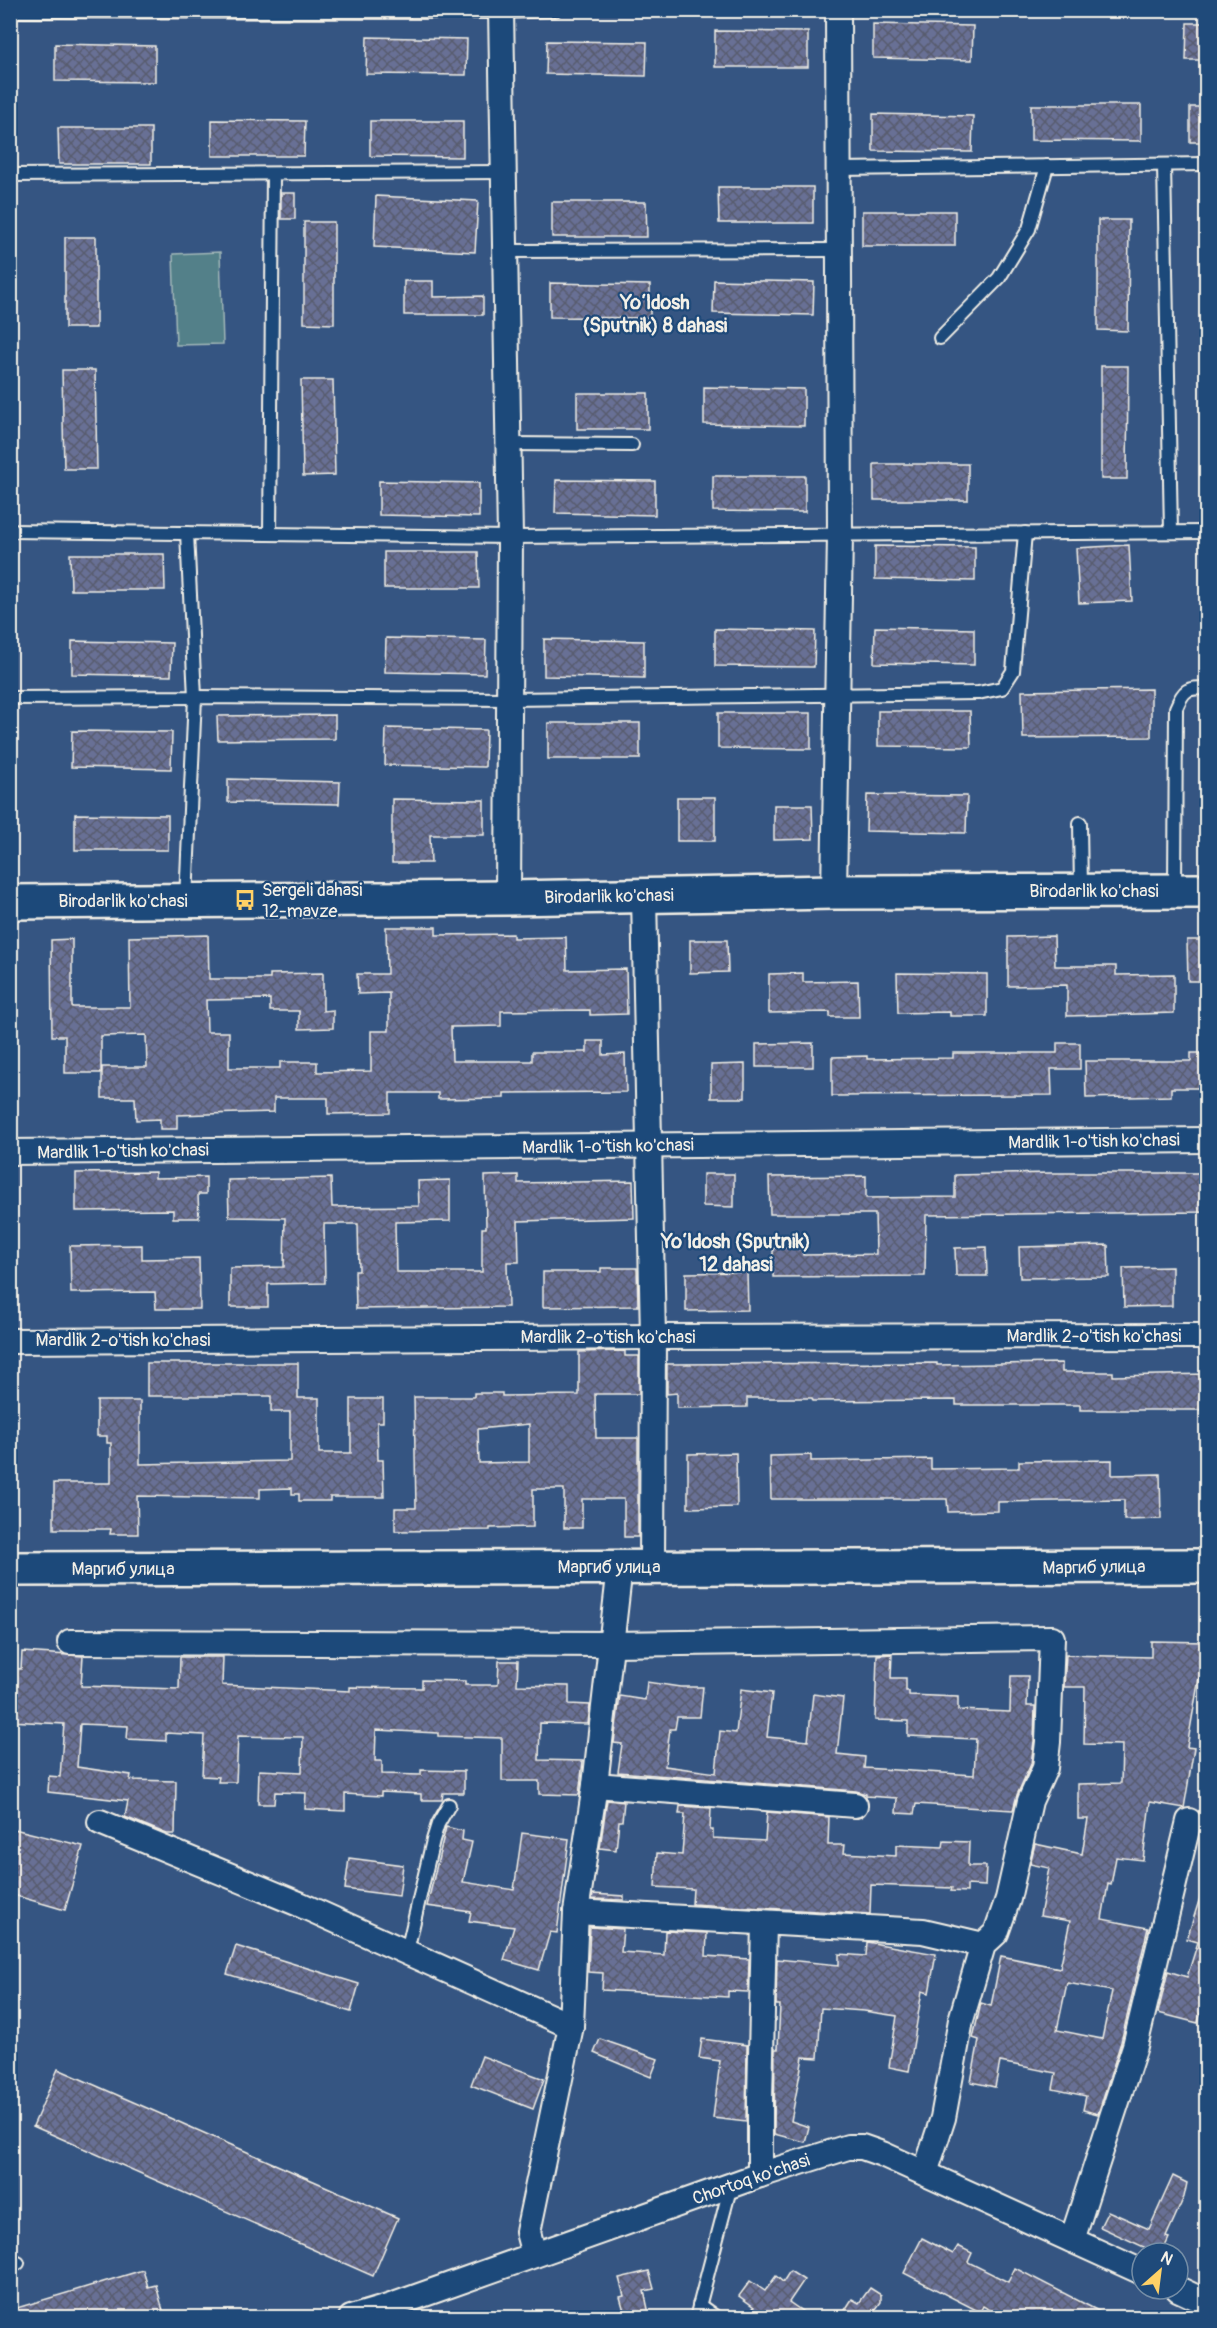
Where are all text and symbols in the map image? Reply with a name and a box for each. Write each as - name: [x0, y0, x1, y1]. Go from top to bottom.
- district label: Yo‘ldosh (Sputnik) 8 dahasi: [583, 290, 728, 338]
- place label: Sergeli dahasi 12-mavze: [262, 879, 362, 923]
- street label: Birodarlik ko'chasi: [1029, 880, 1159, 903]
- street label: Birodarlik ko'chasi: [544, 884, 674, 909]
- bus stop icon: Sergeli dahasi 12-mavze: [233, 888, 257, 912]
- street label: Birodarlik ko'chasi: [58, 890, 188, 913]
- street label: Mardlik 1-o'tish ko'chasi: [1008, 1129, 1180, 1154]
- street label: Mardlik 1-o'tish ko'chasi: [522, 1134, 694, 1159]
- street label: Mardlik 1-o'tish ko'chasi: [37, 1139, 209, 1164]
- district label: Yo‘ldosh (Sputnik) 12 dahasi: [660, 1229, 811, 1277]
- street label: Mardlik 2-o'tish ko'chasi: [1007, 1325, 1181, 1348]
- street label: Mardlik 2-o'tish ko'chasi: [521, 1326, 695, 1349]
- street label: Mardlik 2-o'tish ko'chasi: [36, 1329, 210, 1352]
- street label: Маргиб улица: [1042, 1555, 1146, 1580]
- street label: Маргиб улица: [557, 1556, 661, 1579]
- street label: Маргиб улица: [71, 1558, 175, 1581]
- street label: Chortoq ko'chasi: [689, 2149, 813, 2210]
- north arrow: [1130, 2241, 1190, 2301]
- text: N: [1157, 2247, 1176, 2270]

